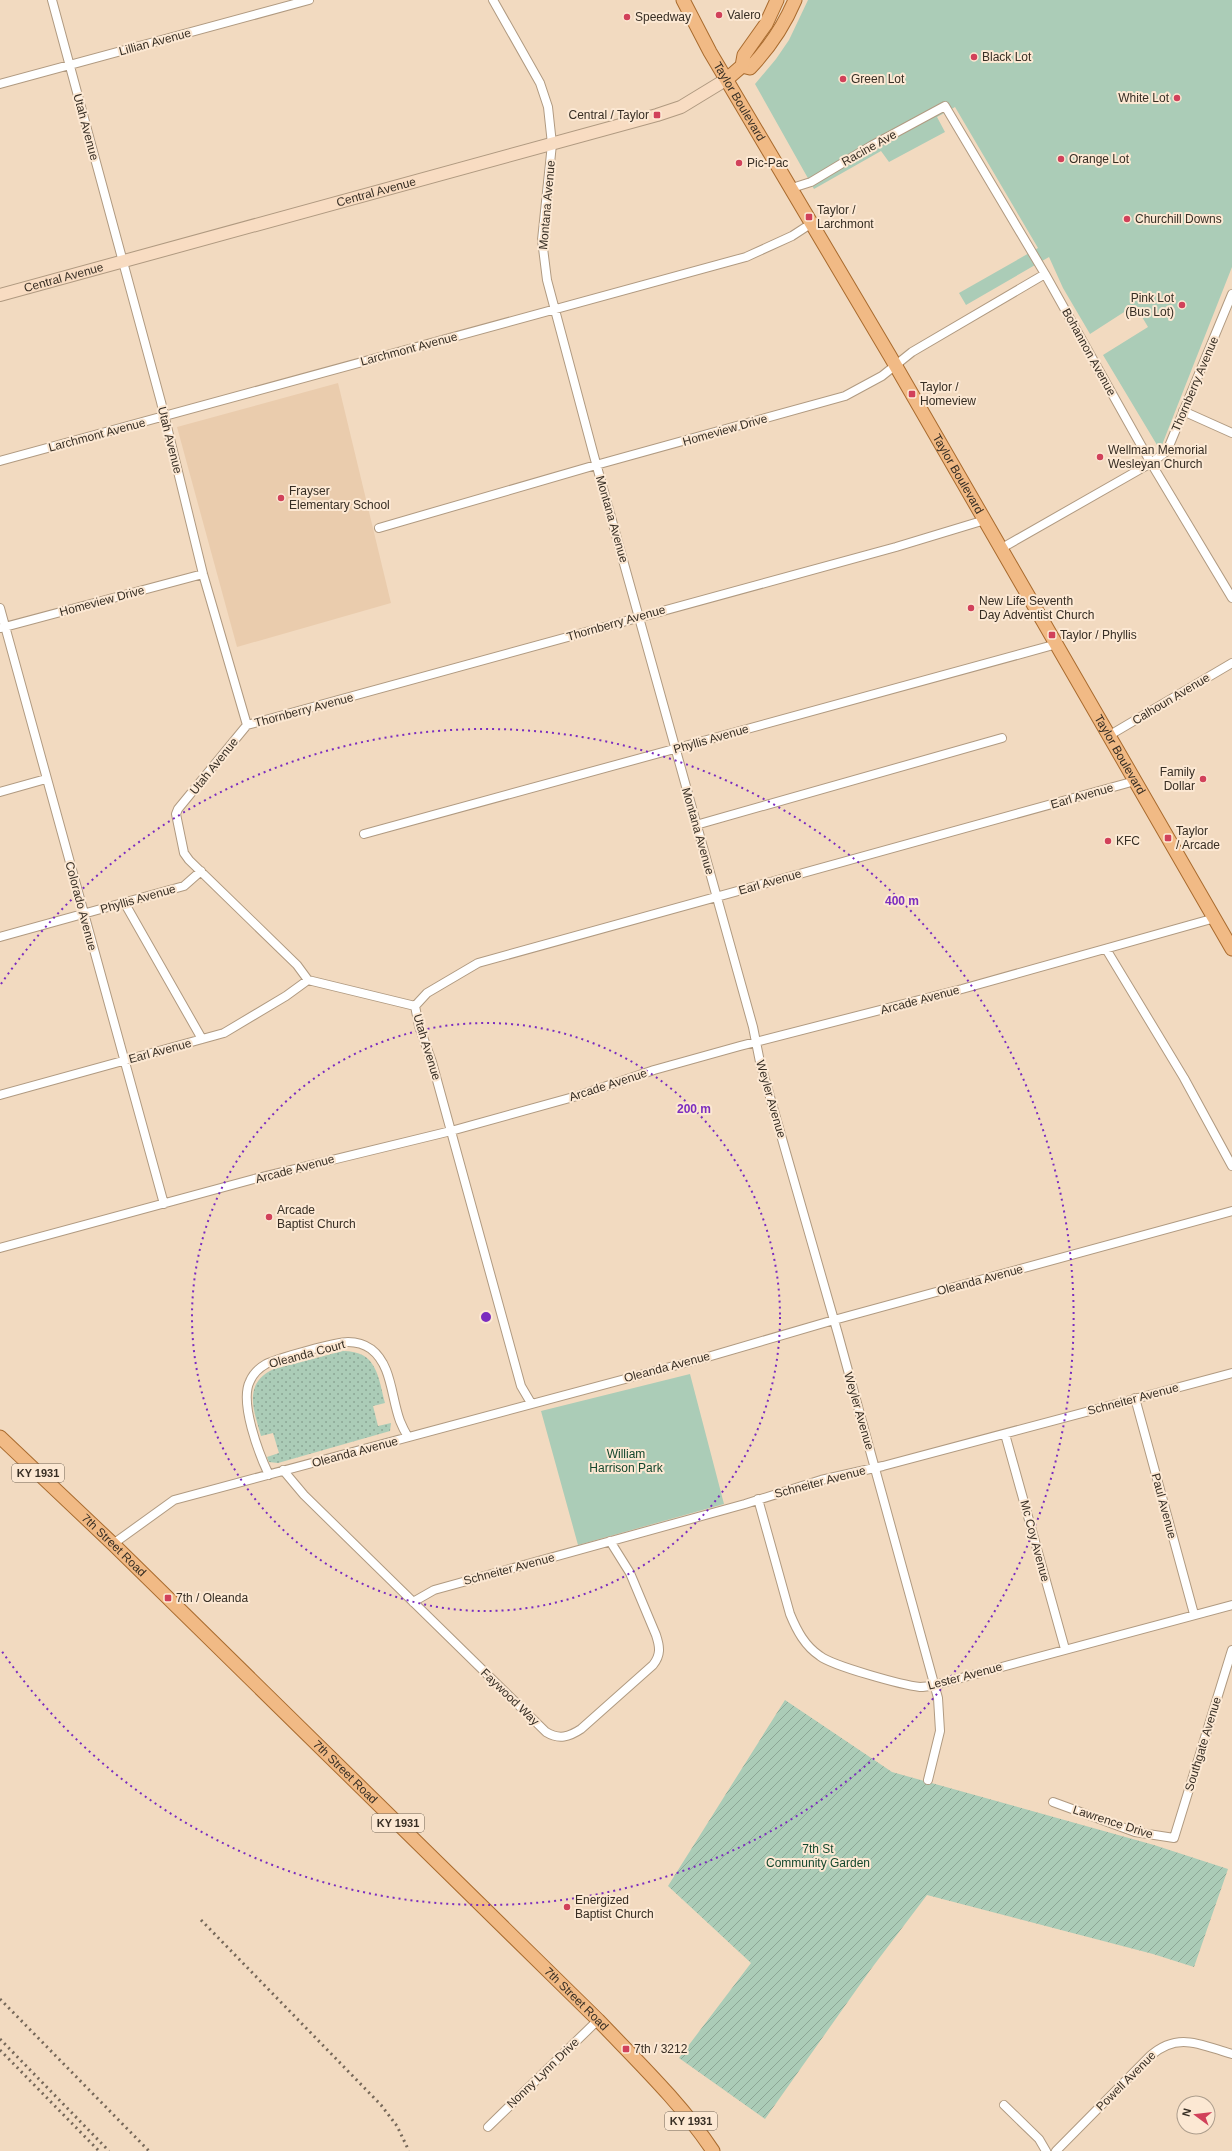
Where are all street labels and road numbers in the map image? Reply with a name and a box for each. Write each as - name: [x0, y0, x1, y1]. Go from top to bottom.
- street label: Lillian Avenue: [118, 26, 193, 58]
- street label: Taylor Boulevard: [710, 59, 768, 143]
- street label: Utah Avenue: [70, 92, 102, 162]
- street label: Racine Ave: [839, 127, 899, 169]
- street label: Montana Avenue: [536, 159, 558, 250]
- street label: Central Avenue: [335, 174, 418, 210]
- street label: Central Avenue: [22, 260, 105, 295]
- street label: Bohannon Avenue: [1059, 306, 1119, 398]
- street label: Larchmont Avenue: [359, 329, 459, 369]
- street label: Thornberry Avenue: [1169, 334, 1221, 434]
- street label: Utah Avenue: [155, 405, 185, 475]
- street label: Homeview Drive: [681, 411, 769, 449]
- street label: Larchmont Avenue: [47, 415, 147, 455]
- street label: Taylor Boulevard: [930, 432, 986, 516]
- street label: Montana Avenue: [593, 474, 631, 564]
- street label: Homeview Drive: [58, 583, 146, 619]
- street label: Thornberry Avenue: [565, 602, 667, 644]
- street label: Calhoun Avenue: [1130, 670, 1213, 728]
- street label: Thornberry Avenue: [253, 690, 355, 730]
- street label: Taylor Boulevard: [1091, 712, 1148, 797]
- street label: Phyllis Avenue: [672, 721, 751, 756]
- street label: Utah Avenue: [187, 735, 241, 797]
- street label: Earl Avenue: [1049, 780, 1115, 812]
- street label: Montana Avenue: [679, 786, 717, 876]
- street label: Colorado Avenue: [62, 860, 100, 952]
- street label: Earl Avenue: [737, 866, 803, 898]
- street label: Phyllis Avenue: [99, 881, 178, 916]
- street label: Arcade Avenue: [879, 983, 961, 1017]
- street label: Utah Avenue: [410, 1012, 444, 1082]
- street label: Earl Avenue: [127, 1036, 193, 1066]
- street label: Weyler Avenue: [753, 1058, 789, 1140]
- street label: Arcade Avenue: [567, 1066, 649, 1104]
- street label: Arcade Avenue: [254, 1152, 336, 1186]
- street label: Oleanda Avenue: [935, 1262, 1025, 1298]
- street label: Oleanda Court: [267, 1337, 347, 1371]
- street label: Oleanda Avenue: [622, 1349, 712, 1385]
- street label: Weyler Avenue: [841, 1370, 877, 1452]
- street label: Schneiter Avenue: [1086, 1380, 1180, 1418]
- street label: Oleanda Avenue: [310, 1434, 400, 1470]
- street label: Schneiter Avenue: [773, 1463, 867, 1501]
- road number: KY 1931: [12, 1464, 64, 1482]
- street label: Paul Avenue: [1149, 1472, 1180, 1541]
- street label: Mc Coy Avenue: [1017, 1499, 1053, 1584]
- street label: 7th Street Road: [79, 1511, 149, 1579]
- street label: Schneiter Avenue: [462, 1550, 556, 1588]
- street label: Lester Avenue: [926, 1659, 1004, 1693]
- street label: Faywood Way: [478, 1666, 542, 1728]
- street label: Southgate Avenue: [1182, 1695, 1224, 1793]
- street label: 7th Street Road: [310, 1737, 380, 1806]
- street label: Lawrence Drive: [1071, 1802, 1155, 1842]
- road number: KY 1931: [372, 1814, 424, 1832]
- street label: 7th Street Road: [542, 1964, 611, 2033]
- street label: Nonny Lynn Drive: [504, 2035, 582, 2111]
- street label: Powell Avenue: [1093, 2048, 1159, 2114]
- road number: KY 1931: [665, 2112, 717, 2130]

